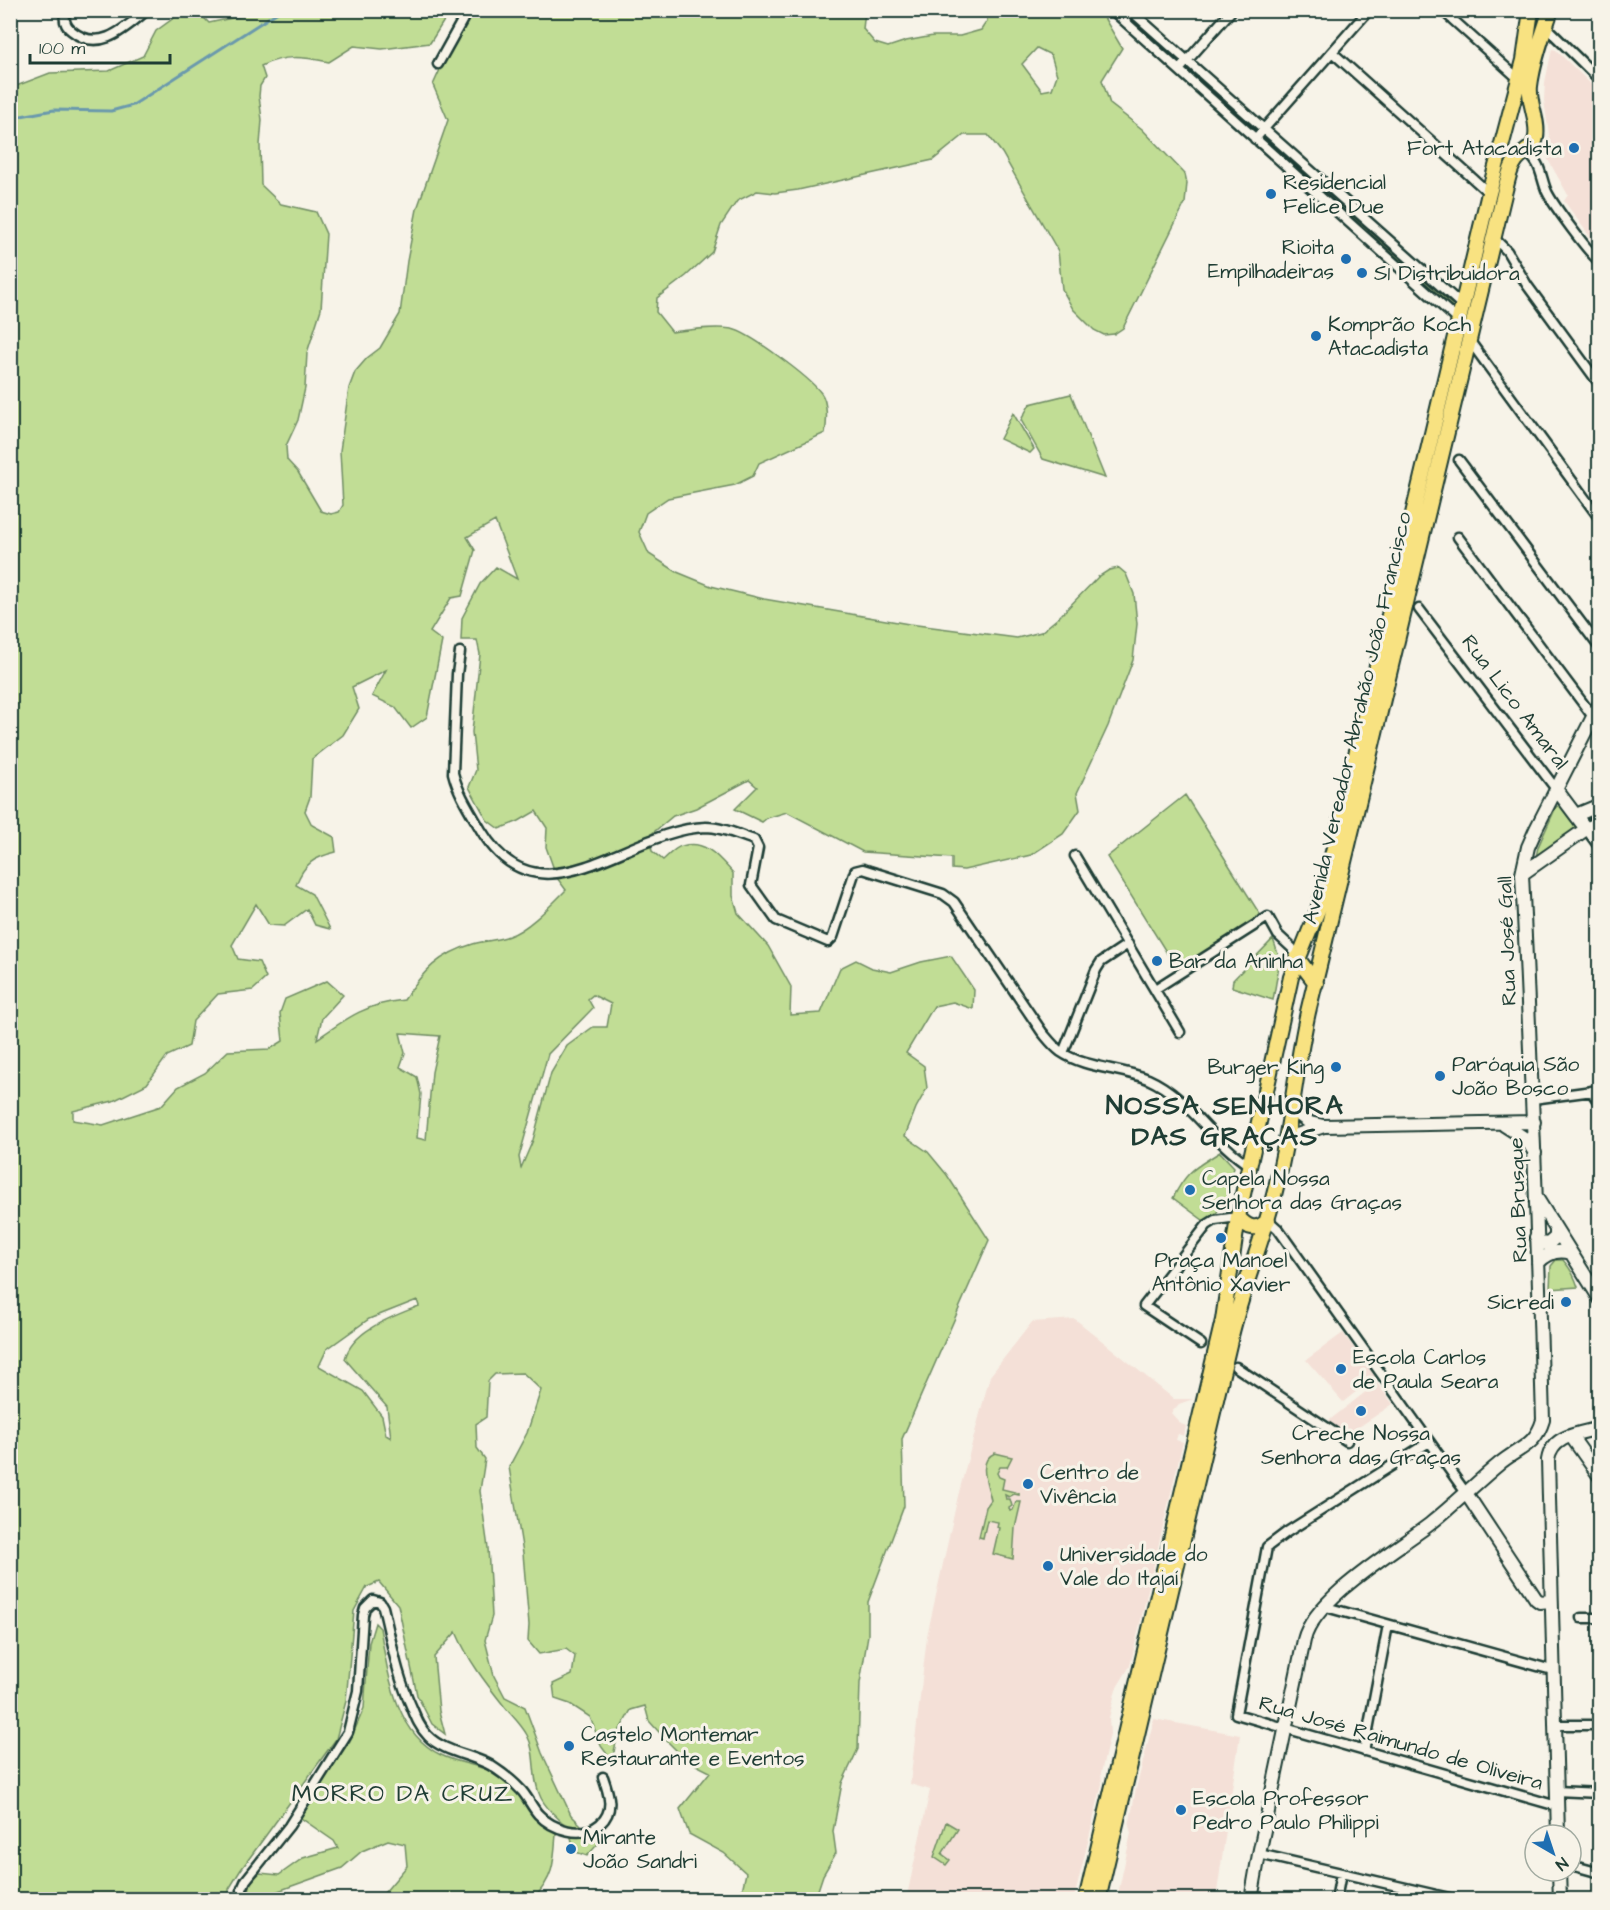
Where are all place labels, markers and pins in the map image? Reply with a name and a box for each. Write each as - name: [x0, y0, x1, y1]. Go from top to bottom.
- place label: Fort Atacadista: [1407, 134, 1562, 163]
- marker: Fort Atacadista: [1567, 141, 1581, 155]
- place label: Residencial Felice Due: [1283, 168, 1386, 221]
- marker: Residencial Felice Due: [1264, 187, 1278, 201]
- place label: Rioita Empilhadeiras: [1208, 233, 1334, 287]
- marker: Rioita Empilhadeiras: [1339, 252, 1353, 266]
- place label: S1 Distribuidora: [1374, 259, 1520, 288]
- marker: S1 Distribuidora: [1355, 266, 1369, 280]
- place label: Komprão Koch Atacadista: [1328, 310, 1472, 363]
- marker: Komprão Koch Atacadista: [1309, 329, 1323, 343]
- place label: Bar da Aninha: [1169, 947, 1303, 976]
- marker: Bar da Aninha: [1150, 954, 1164, 968]
- place label: Paróquia São João Bosco: [1452, 1050, 1579, 1103]
- place label: Burger King: [1207, 1053, 1324, 1084]
- marker: Burger King: [1329, 1060, 1343, 1074]
- marker: Paróquia São João Bosco: [1433, 1069, 1447, 1083]
- place label: Capela Nossa Senhora das Graças: [1202, 1164, 1402, 1217]
- marker: Capela Nossa Senhora das Graças: [1183, 1183, 1197, 1197]
- marker: Praça Manoel Antônio Xavier: [1214, 1231, 1228, 1245]
- place label: Praça Manoel Antônio Xavier: [1152, 1246, 1291, 1299]
- place label: Sicredi: [1487, 1288, 1554, 1317]
- marker: Sicredi: [1559, 1295, 1573, 1309]
- place label: Escola Carlos de Paula Seara: [1353, 1343, 1499, 1396]
- marker: Escola Carlos de Paula Seara: [1334, 1362, 1348, 1376]
- marker: Creche Nossa Senhora das Graças: [1354, 1404, 1368, 1418]
- place label: Creche Nossa Senhora das Graças: [1261, 1419, 1461, 1472]
- place label: Centro de Vivência: [1040, 1458, 1139, 1511]
- marker: Centro de Vivência: [1021, 1477, 1035, 1491]
- place label: Universidade do Vale do Itajaí: [1060, 1540, 1208, 1593]
- marker: Universidade do Vale do Itajaí: [1041, 1559, 1055, 1573]
- place label: Castelo Montemar Restaurante e Eventos: [581, 1720, 805, 1773]
- marker: Castelo Montemar Restaurante e Eventos: [562, 1739, 576, 1753]
- place label: Escola Professor Pedro Paulo Philippi: [1193, 1784, 1379, 1838]
- marker: Escola Professor Pedro Paulo Philippi: [1174, 1803, 1188, 1817]
- place label: Mirante João Sandri: [583, 1823, 697, 1876]
- marker: Mirante João Sandri: [564, 1842, 578, 1856]

